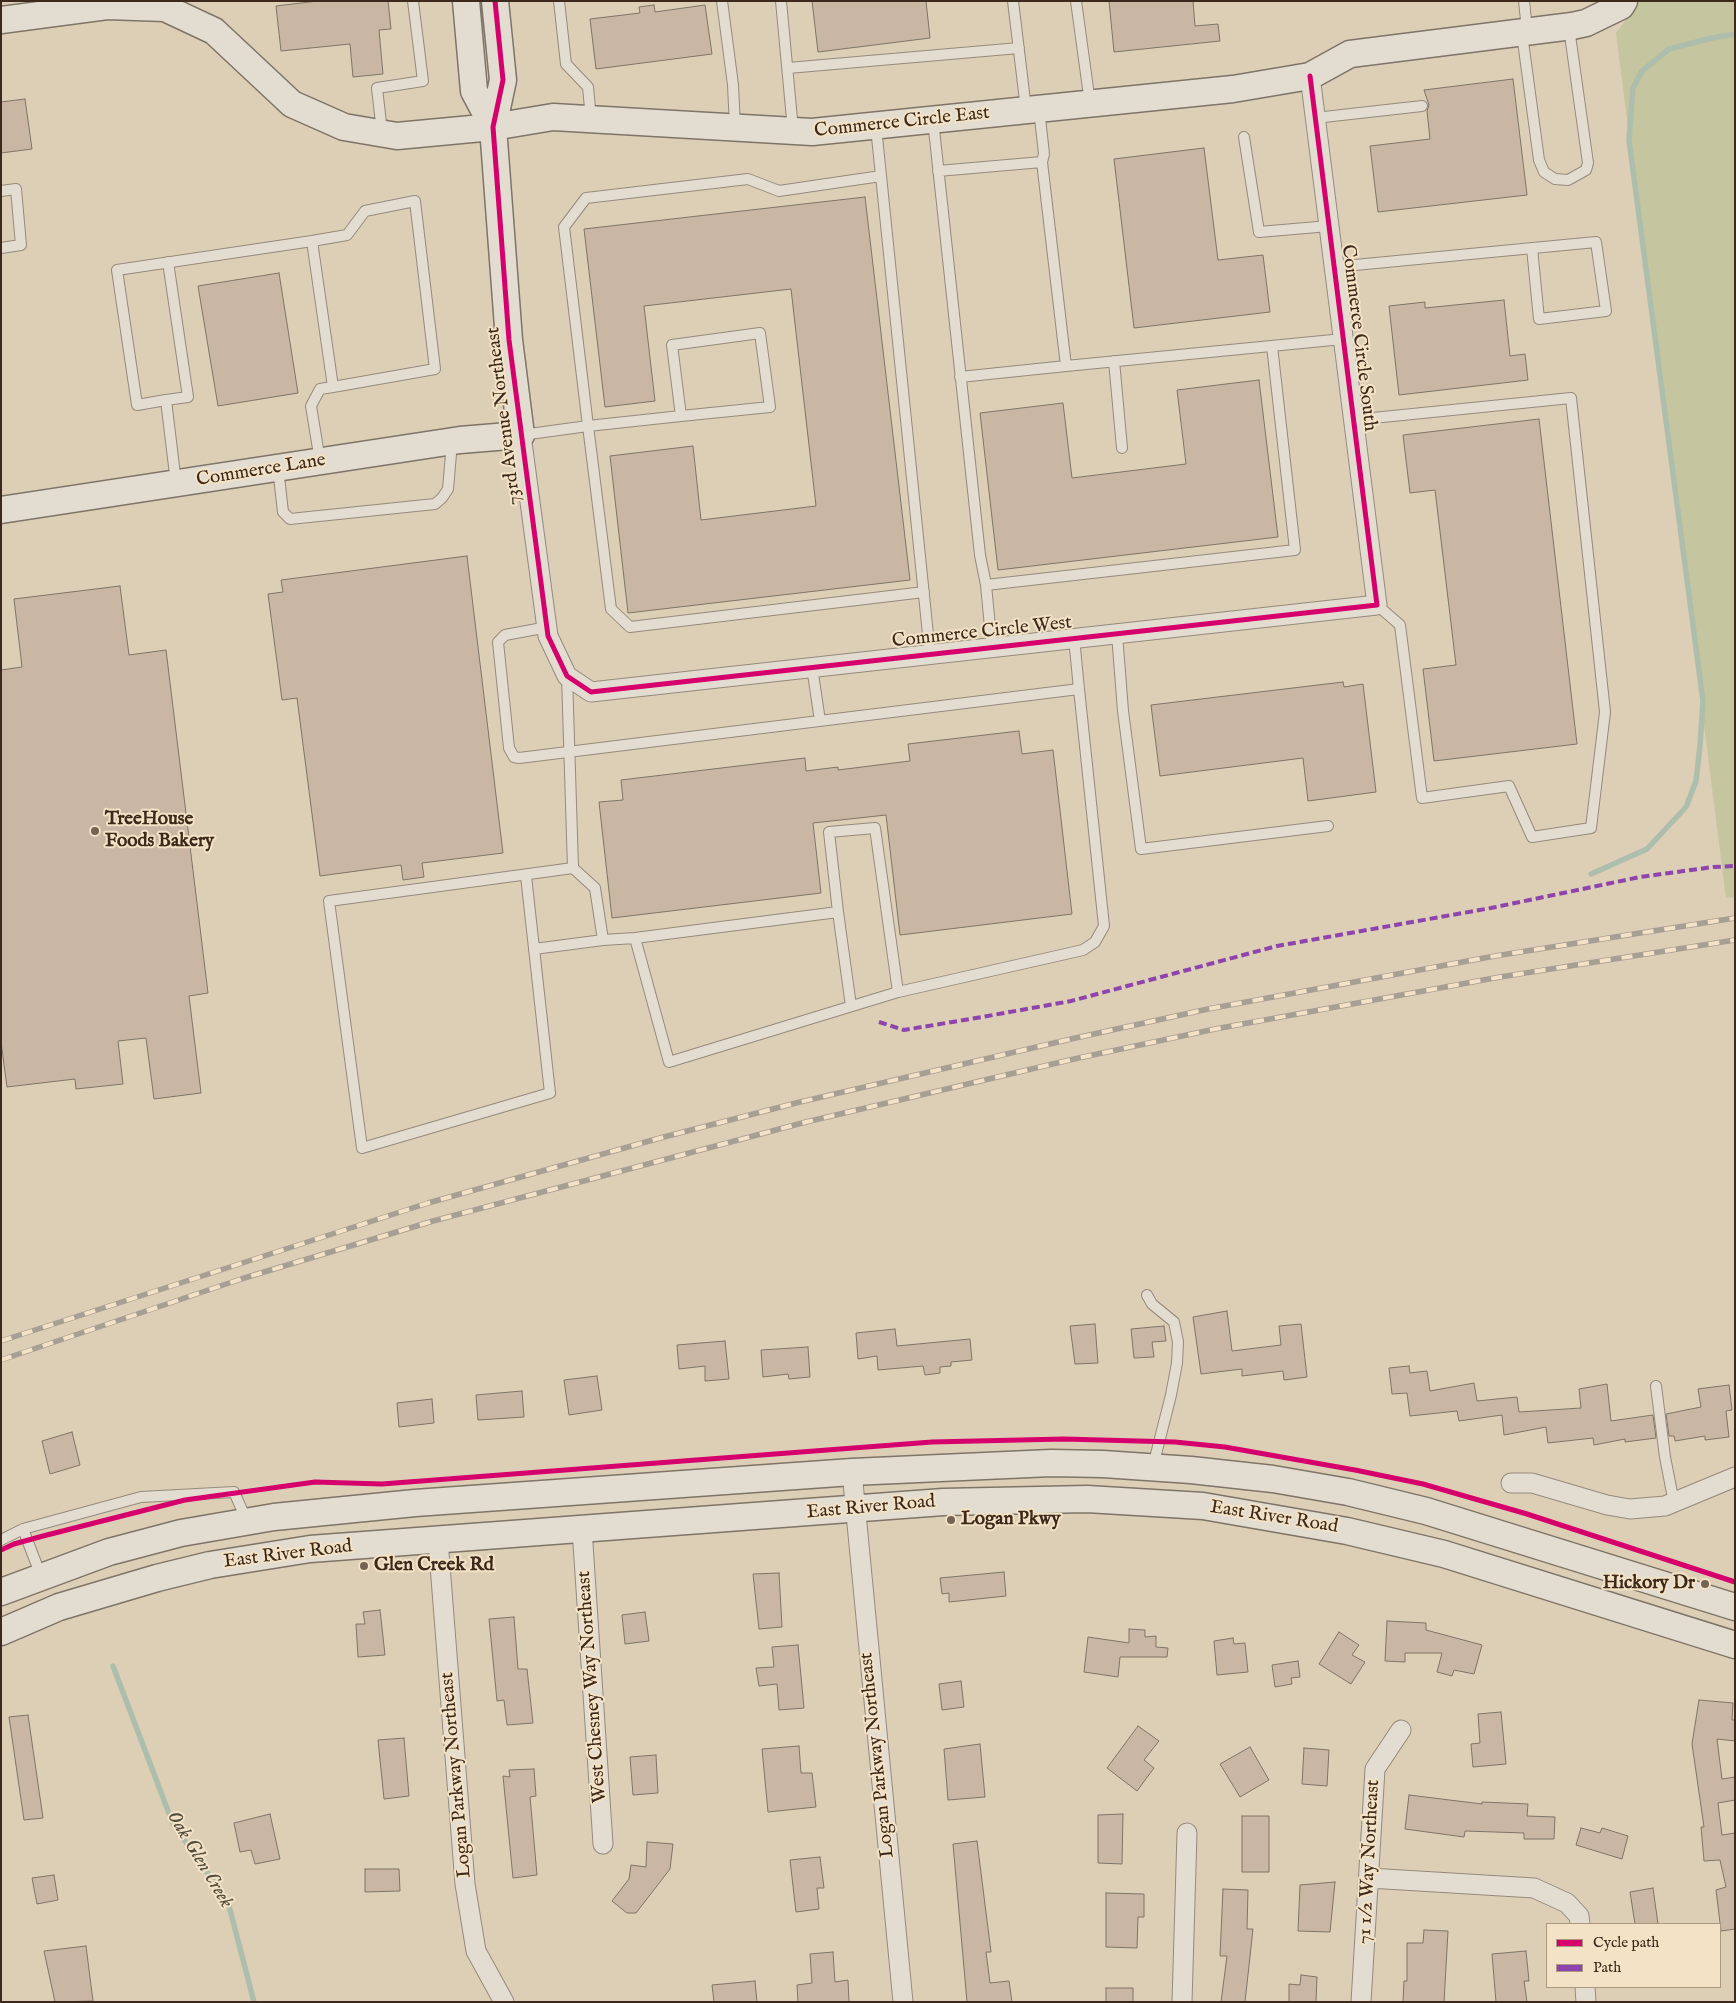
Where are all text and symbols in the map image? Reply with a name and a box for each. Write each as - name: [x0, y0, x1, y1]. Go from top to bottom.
- street label: Commerce Circle East: [813, 102, 991, 144]
- street label: Commerce Circle South: [1335, 243, 1381, 433]
- street label: 73rd Avenue Northeast: [483, 326, 527, 506]
- street label: Commerce Lane: [195, 450, 327, 492]
- street label: Commerce Circle West: [891, 612, 1073, 654]
- place label: TreeHouse Foods Bakery: [105, 809, 214, 853]
- marker: TreeHouse Foods Bakery: [89, 825, 101, 837]
- street label: East River Road: [806, 1491, 936, 1525]
- street label: East River Road: [1208, 1497, 1340, 1539]
- place label: Logan Pkwy: [961, 1509, 1061, 1531]
- marker: Logan Pkwy: [945, 1514, 957, 1526]
- street label: East River Road: [223, 1536, 353, 1574]
- place label: Glen Creek Rd: [374, 1555, 494, 1577]
- marker: Glen Creek Rd: [358, 1560, 370, 1572]
- street label: West Chesney Way Northeast: [574, 1570, 612, 1804]
- place label: Hickory Dr: [1603, 1573, 1695, 1595]
- marker: Hickory Dr: [1699, 1578, 1711, 1590]
- street label: Logan Parkway Northeast: [856, 1651, 900, 1859]
- street label: Logan Parkway Northeast: [437, 1671, 477, 1879]
- street label: 71 1/2 Way Northeast: [1354, 1779, 1386, 1945]
- water label: Oak Glen Creek: [161, 1807, 237, 1913]
- legend: [1546, 1923, 1721, 1988]
- text: Cycle path: [1593, 1933, 1659, 1952]
- text: Path: [1593, 1958, 1621, 1977]

